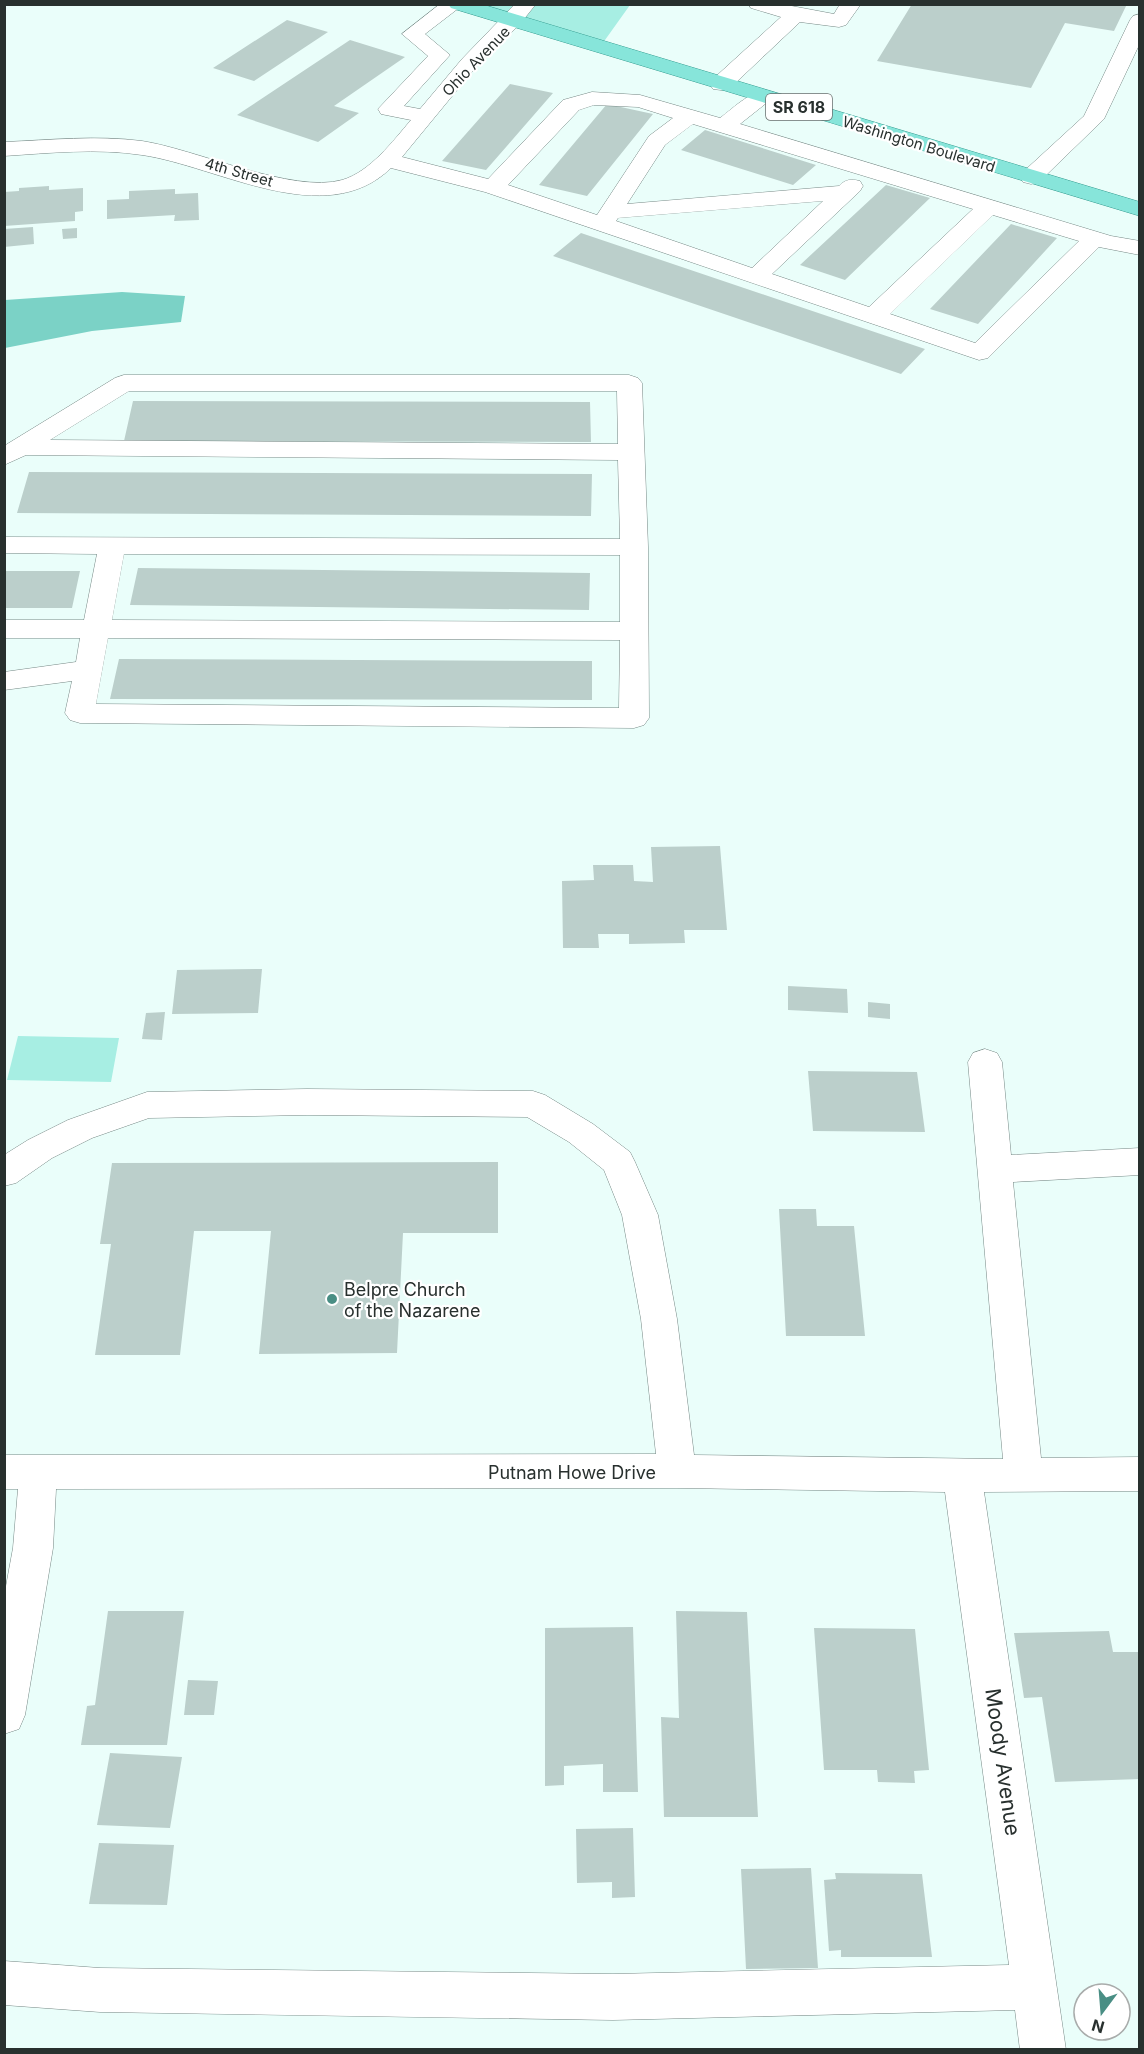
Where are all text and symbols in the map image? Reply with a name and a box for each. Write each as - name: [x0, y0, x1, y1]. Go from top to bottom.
- street label: Ohio Avenue: [438, 22, 514, 100]
- road number: SR 618: [766, 94, 832, 120]
- street label: Washington Boulevard: [840, 112, 998, 176]
- street label: 4th Street: [203, 153, 275, 191]
- place label: Belpre Church of the Nazarene: [344, 1279, 480, 1321]
- marker: Belpre Church of the Nazarene: [325, 1292, 339, 1306]
- street label: Putnam Howe Drive: [488, 1462, 656, 1483]
- street label: Moody Avenue: [980, 1687, 1026, 1837]
- north arrow: [1072, 1982, 1132, 2042]
- text: N: [1089, 2015, 1106, 2038]

